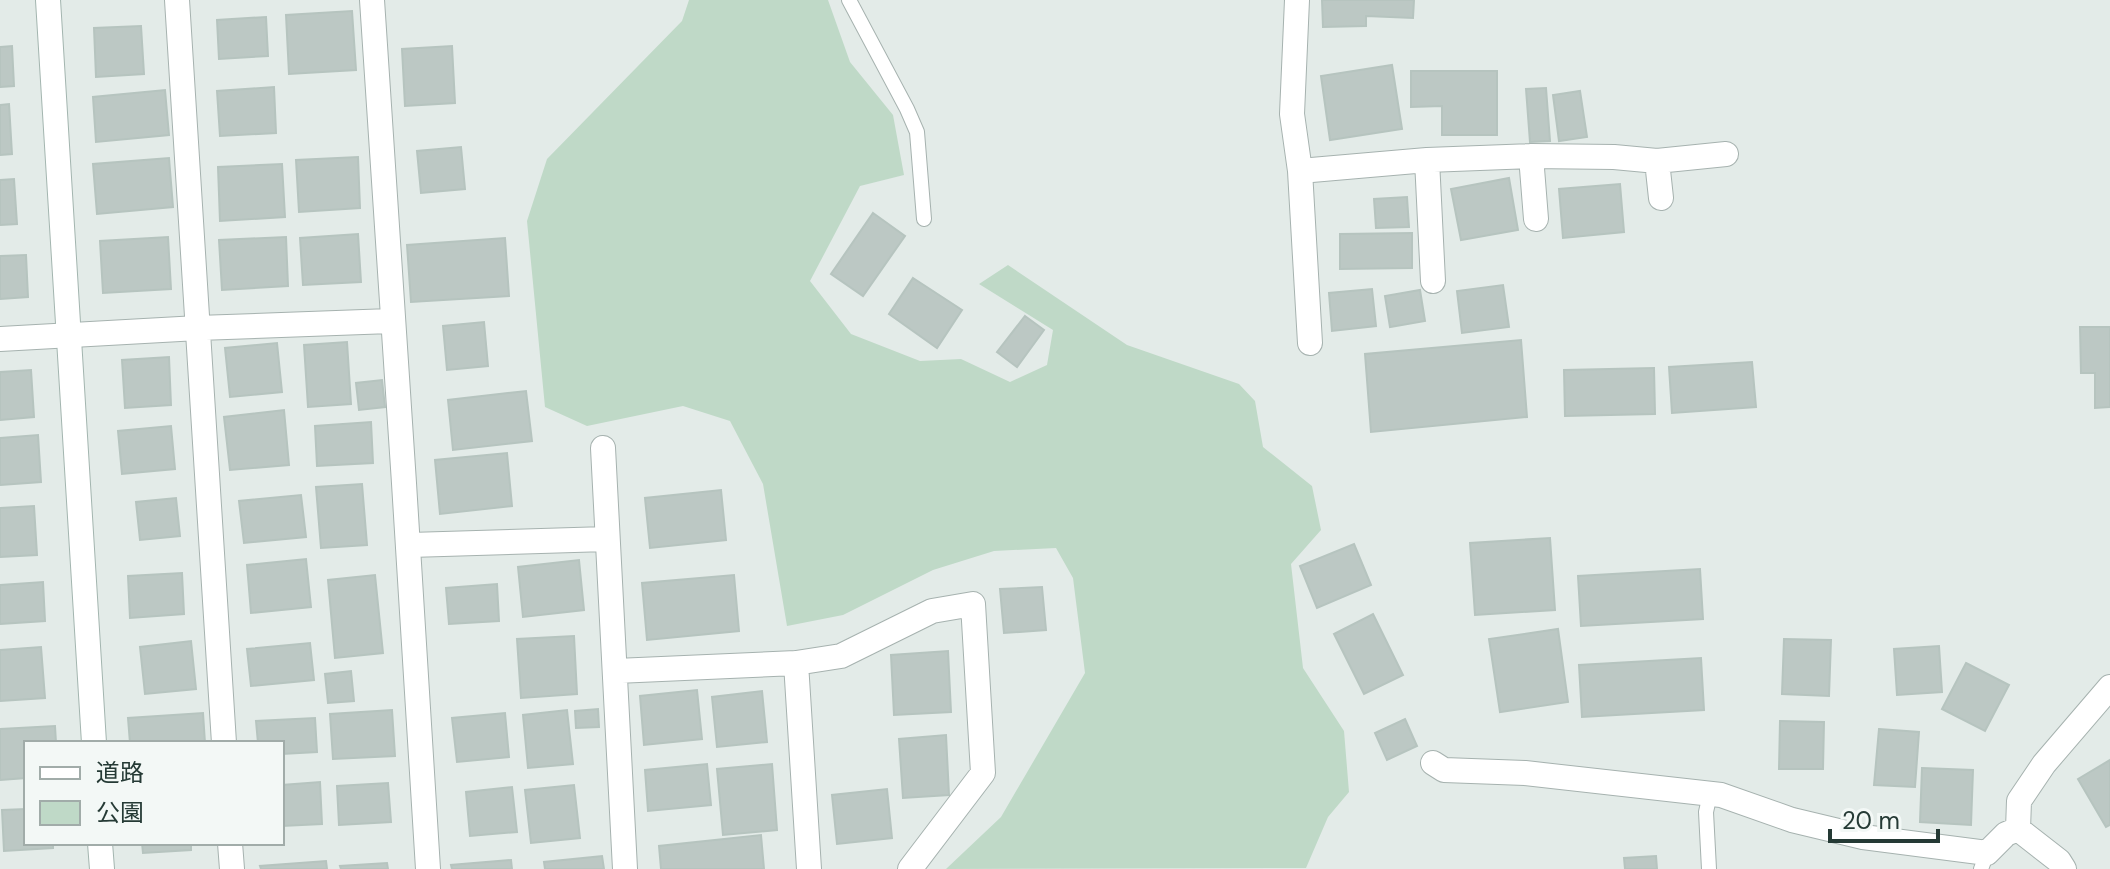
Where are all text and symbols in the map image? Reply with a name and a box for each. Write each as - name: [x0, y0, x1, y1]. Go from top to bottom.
- legend: [24, 741, 284, 845]
- text: 道路: [96, 757, 144, 788]
- scale bar: [1830, 793, 1938, 843]
- text: 公園: [96, 797, 144, 828]
- text: 20 m: [1842, 805, 1900, 836]

